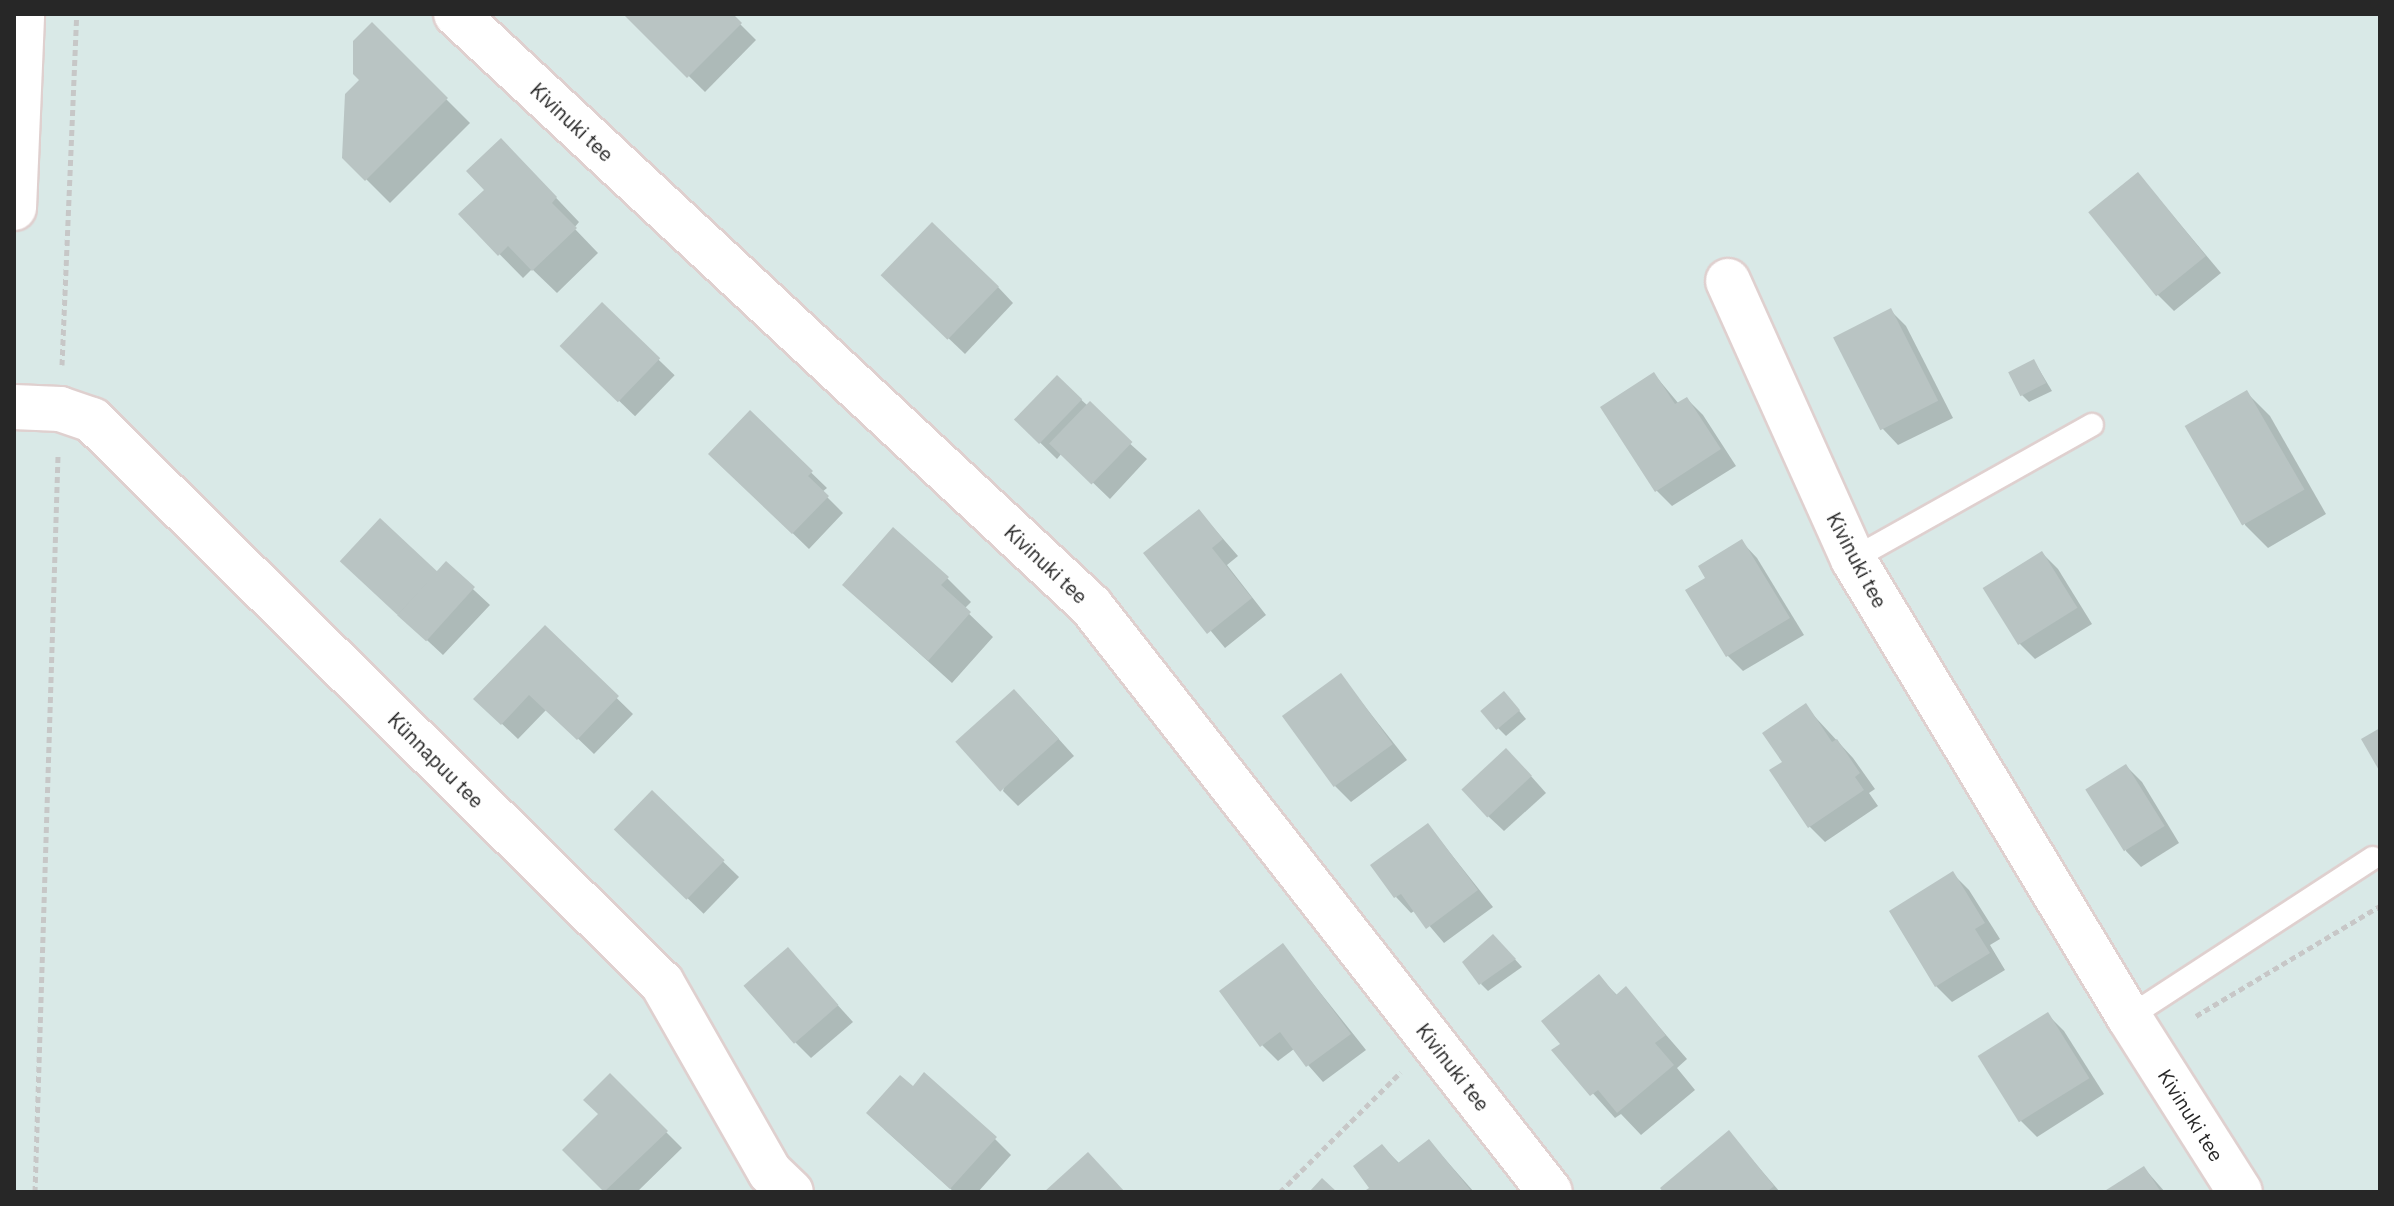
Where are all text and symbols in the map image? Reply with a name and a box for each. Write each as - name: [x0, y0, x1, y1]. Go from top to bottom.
- street label: Kivinuki tee: [526, 78, 618, 166]
- street label: Kivinuki tee: [1822, 508, 1892, 612]
- street label: Kivinuki tee: [1000, 520, 1092, 608]
- street label: Künnapuu tee: [383, 707, 489, 813]
- street label: Kivinuki tee: [1411, 1018, 1495, 1116]
- street label: Kivinuki tee: [2153, 1064, 2229, 1166]

